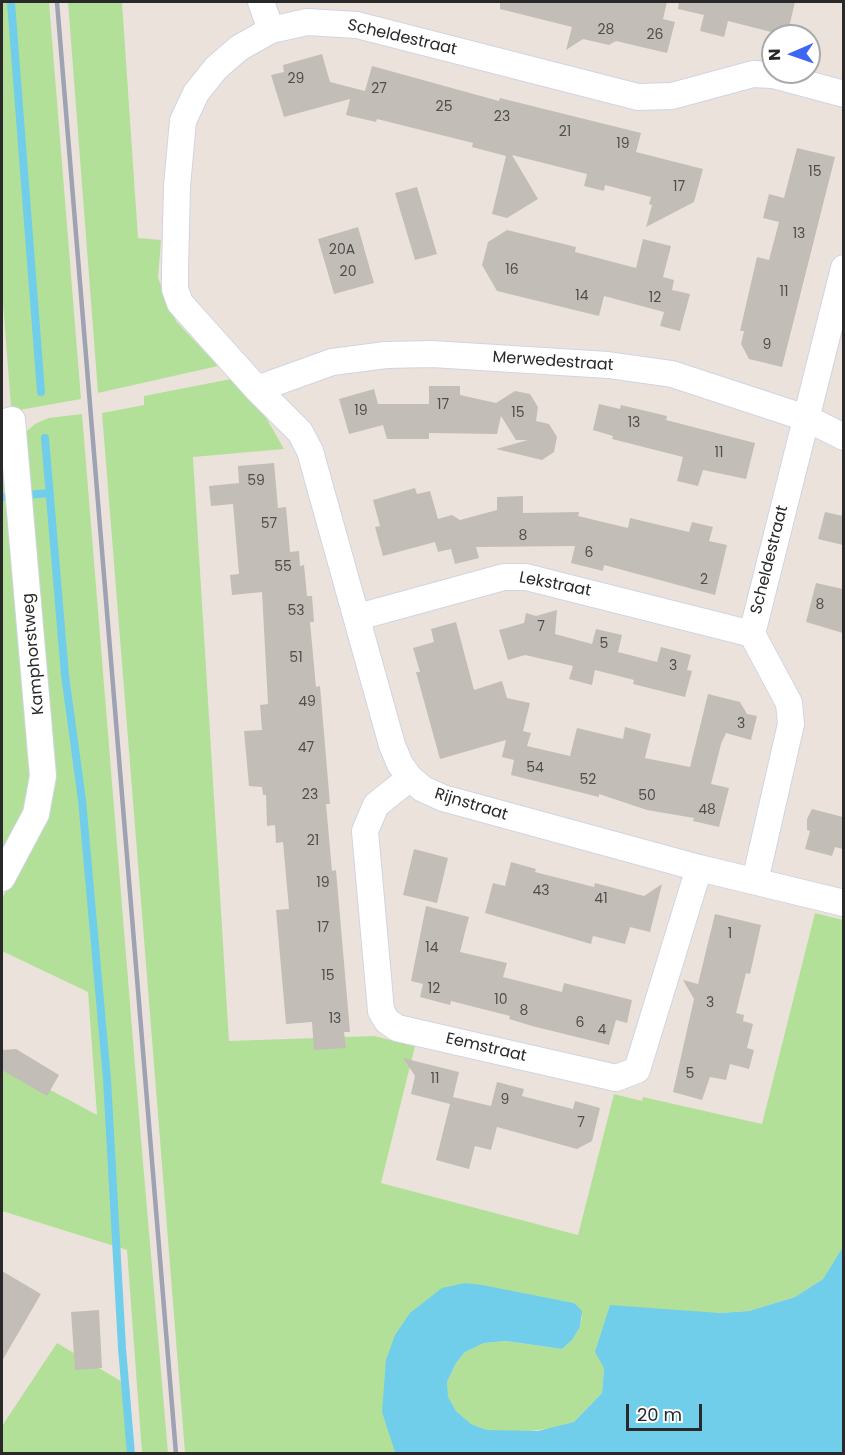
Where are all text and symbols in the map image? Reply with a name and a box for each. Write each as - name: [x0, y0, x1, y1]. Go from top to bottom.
- street label: Scheldestraat: [346, 16, 458, 60]
- house number: 28: [598, 22, 614, 38]
- north arrow: [761, 24, 821, 84]
- house number: 26: [647, 27, 663, 43]
- text: N: [763, 48, 786, 61]
- house number: 29: [288, 71, 304, 87]
- house number: 27: [371, 81, 387, 97]
- house number: 25: [436, 99, 452, 115]
- house number: 23: [494, 109, 510, 125]
- house number: 21: [559, 124, 571, 140]
- house number: 19: [616, 136, 630, 152]
- house number: 15: [808, 164, 822, 180]
- house number: 17: [673, 179, 685, 195]
- house number: 13: [793, 226, 805, 242]
- house number: 20A: [329, 242, 355, 258]
- house number: 16: [505, 262, 519, 278]
- house number: 20: [340, 264, 356, 280]
- house number: 11: [780, 284, 788, 300]
- house number: 14: [575, 288, 589, 304]
- house number: 12: [649, 290, 661, 306]
- house number: 9: [763, 337, 771, 353]
- street label: Merwedestraat: [492, 348, 614, 376]
- house number: 17: [437, 397, 449, 413]
- house number: 19: [354, 403, 368, 419]
- house number: 15: [511, 405, 525, 421]
- house number: 13: [628, 415, 640, 431]
- house number: 11: [715, 445, 723, 461]
- house number: 59: [247, 473, 265, 489]
- street label: Scheldestraat: [747, 504, 793, 616]
- house number: 57: [261, 516, 277, 532]
- house number: 8: [519, 528, 527, 544]
- house number: 6: [585, 545, 593, 561]
- house number: 55: [274, 559, 292, 575]
- street label: Lekstraat: [517, 569, 593, 601]
- house number: 2: [700, 572, 708, 588]
- street label: Kamphorstweg: [19, 592, 49, 716]
- house number: 8: [816, 597, 824, 613]
- house number: 53: [287, 603, 305, 619]
- house number: 7: [537, 619, 545, 635]
- house number: 5: [600, 636, 608, 652]
- house number: 51: [289, 650, 303, 666]
- house number: 3: [669, 658, 677, 674]
- house number: 49: [298, 694, 316, 710]
- house number: 3: [737, 716, 745, 732]
- house number: 47: [298, 740, 314, 756]
- house number: 54: [526, 760, 544, 776]
- house number: 52: [580, 772, 596, 788]
- street label: Rijnstraat: [432, 785, 510, 825]
- house number: 23: [302, 787, 318, 803]
- house number: 50: [638, 788, 656, 804]
- house number: 48: [698, 802, 716, 818]
- house number: 21: [307, 833, 319, 849]
- house number: 19: [316, 875, 330, 891]
- house number: 43: [532, 883, 550, 899]
- house number: 41: [594, 891, 608, 907]
- house number: 17: [317, 920, 329, 936]
- house number: 1: [728, 926, 732, 942]
- house number: 14: [425, 940, 439, 956]
- house number: 15: [321, 968, 335, 984]
- house number: 12: [428, 981, 440, 997]
- house number: 10: [494, 992, 508, 1008]
- house number: 3: [706, 995, 714, 1011]
- house number: 8: [520, 1003, 528, 1019]
- house number: 13: [329, 1011, 341, 1027]
- house number: 6: [576, 1015, 584, 1031]
- house number: 4: [598, 1022, 606, 1038]
- street label: Eemstraat: [444, 1029, 528, 1067]
- house number: 5: [686, 1066, 694, 1082]
- house number: 11: [431, 1071, 439, 1087]
- house number: 9: [501, 1092, 509, 1108]
- house number: 7: [577, 1115, 585, 1131]
- scale bar: [629, 1392, 706, 1430]
- text: 20 m: [637, 1402, 682, 1427]

